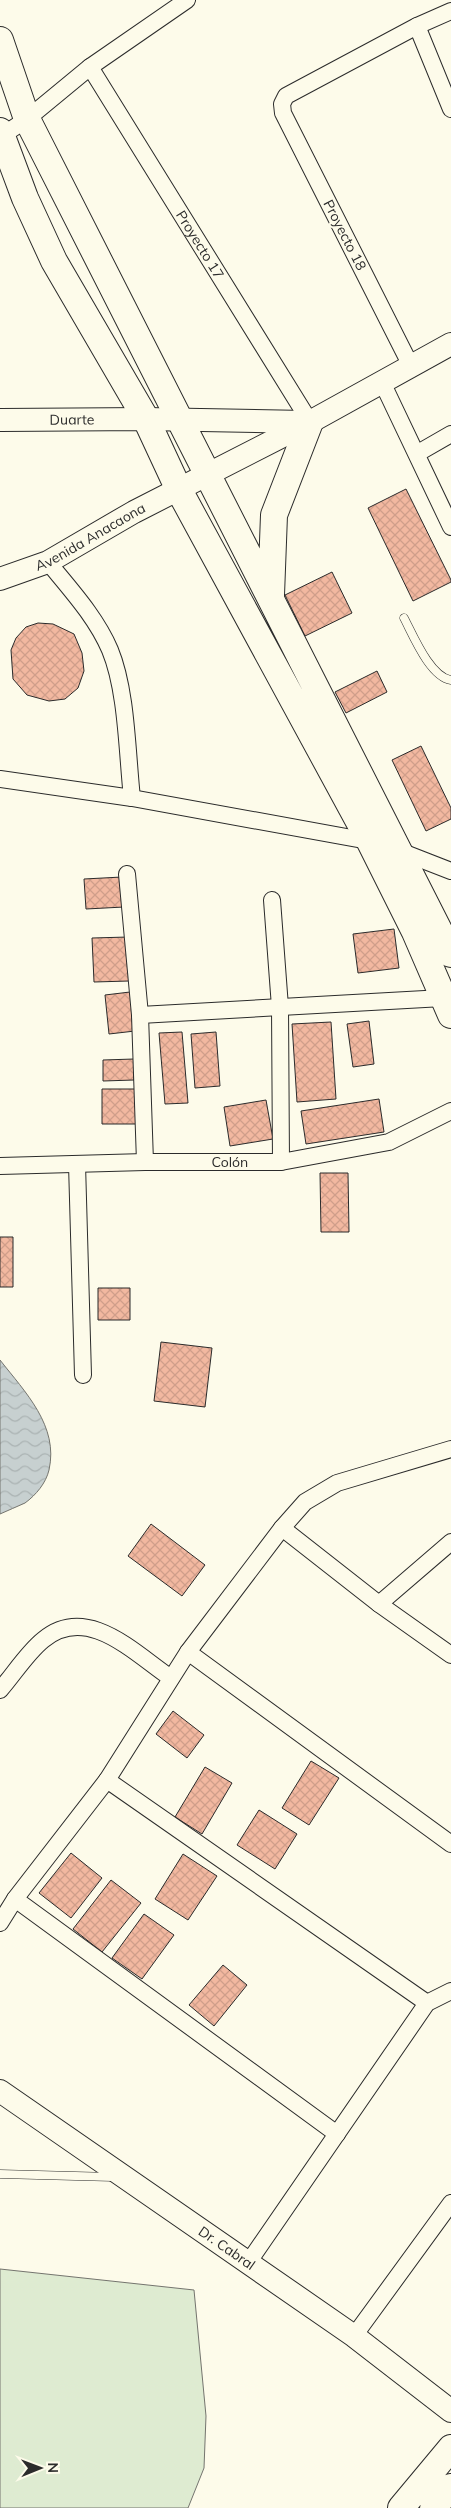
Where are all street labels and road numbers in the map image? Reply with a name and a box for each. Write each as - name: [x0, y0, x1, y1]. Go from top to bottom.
- street label: Proyecto 18: [319, 197, 371, 273]
- street label: Proyecto 17: [172, 207, 228, 282]
- street label: Duarte: [49, 410, 94, 429]
- street label: Avenida Anacaona: [33, 499, 148, 575]
- street label: Colón: [212, 1153, 248, 1171]
- street label: Dr. Cabral: [195, 2222, 259, 2274]

